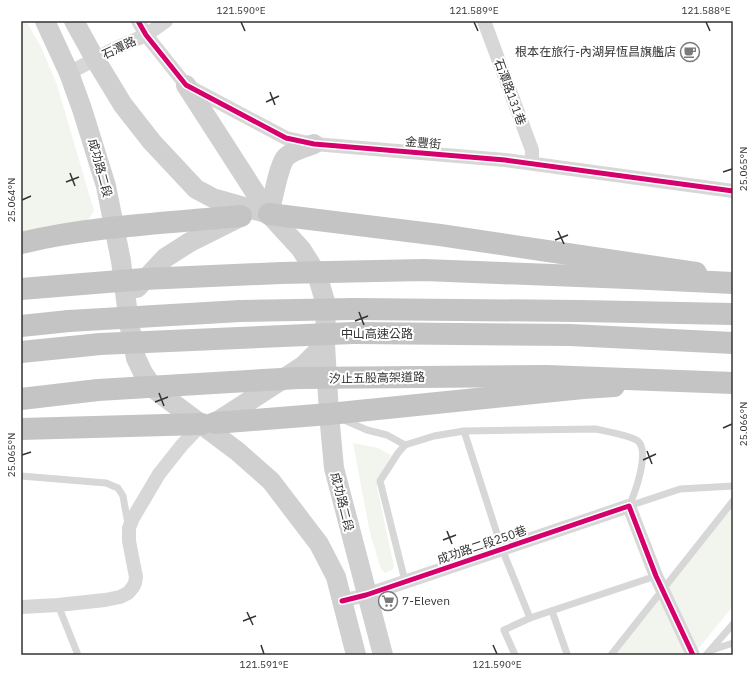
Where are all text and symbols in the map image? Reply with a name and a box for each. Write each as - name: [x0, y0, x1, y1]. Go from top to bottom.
- text: 121.590°E: [216, 4, 266, 17]
- text: 121.589°E: [449, 4, 499, 17]
- text: 121.588°E: [681, 4, 731, 17]
- street label: 石潭路: [99, 33, 138, 62]
- cafe icon: 根本在旅行-內湖昇恆昌旗艦店: [679, 41, 701, 63]
- place label: 根本在旅行-內湖昇恆昌旗艦店: [515, 44, 676, 59]
- street label: 石潭路131巷: [492, 57, 529, 127]
- street label: 金豐街: [404, 133, 442, 152]
- street label: 成功路二段: [85, 137, 115, 199]
- text: 25.065°N: [737, 147, 750, 191]
- text: 25.064°N: [5, 178, 18, 222]
- street label: 中山高速公路: [341, 326, 413, 341]
- street label: 汐止五股高架道路: [329, 369, 425, 386]
- text: 25.066°N: [737, 402, 750, 446]
- text: 25.065°N: [5, 433, 18, 477]
- street label: 成功路二段: [328, 471, 357, 533]
- street label: 成功路二段250巷: [435, 522, 529, 567]
- supermarket icon: 7-Eleven: [377, 590, 399, 612]
- place label: 7-Eleven: [402, 593, 450, 608]
- text: 121.591°E: [239, 658, 289, 671]
- text: 121.590°E: [472, 658, 522, 671]

